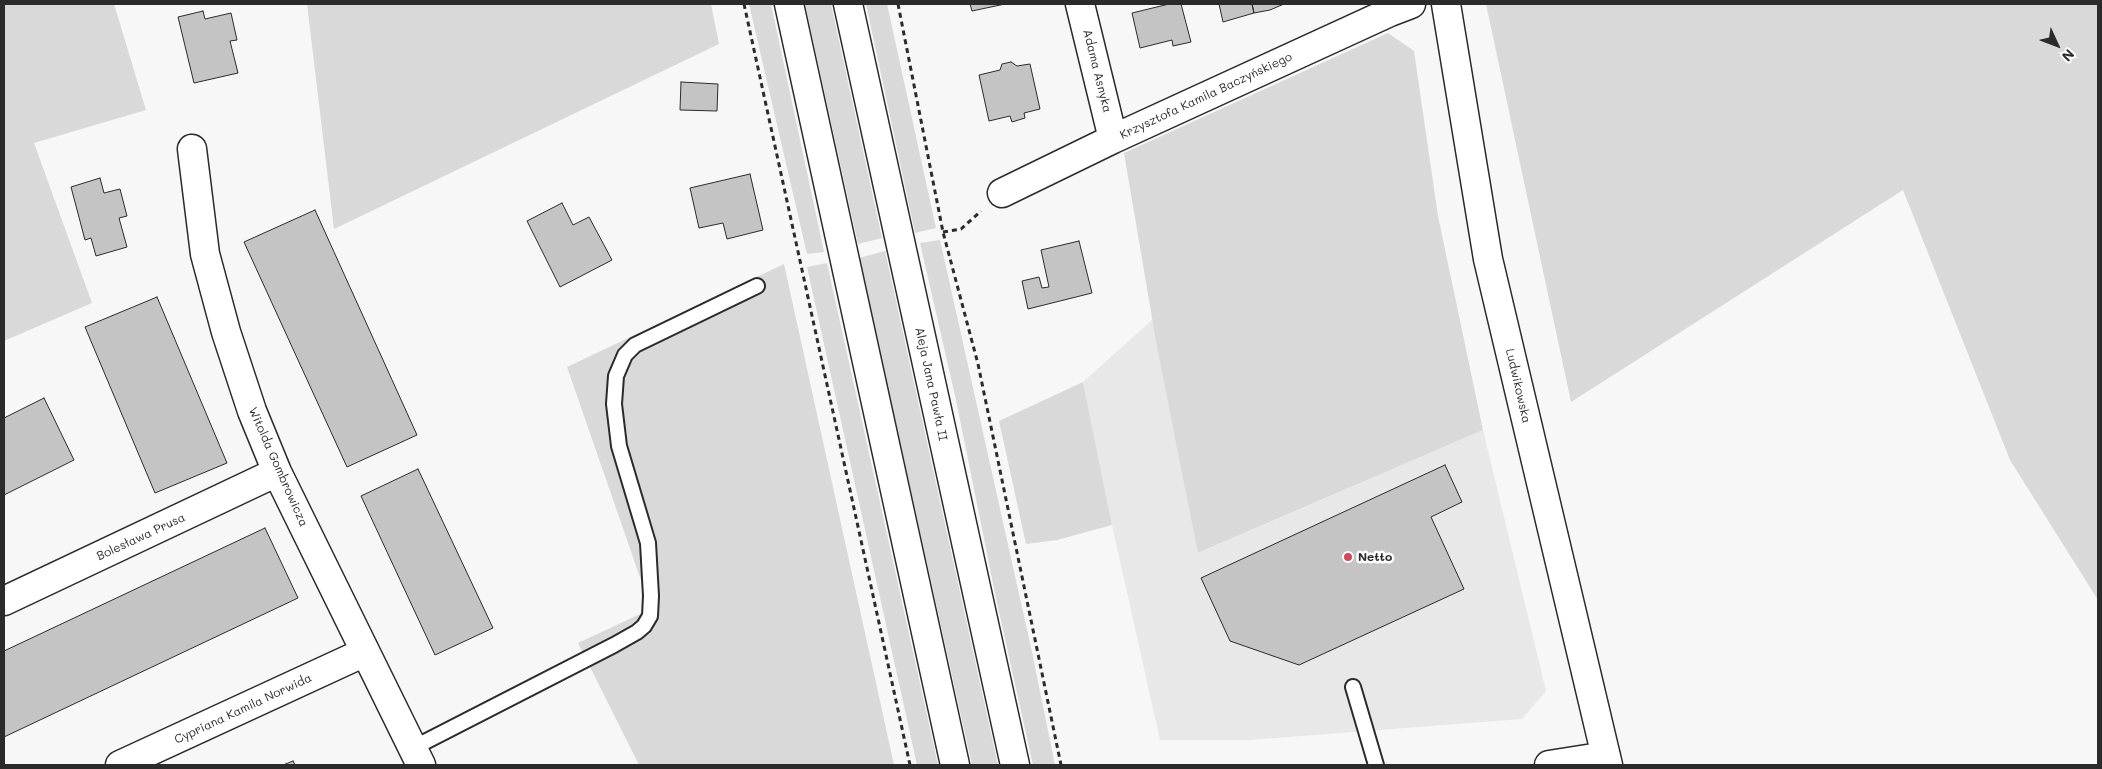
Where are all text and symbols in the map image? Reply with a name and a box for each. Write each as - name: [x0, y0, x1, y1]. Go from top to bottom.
- north arrow: [2032, 20, 2082, 70]
- street label: Adama Asnyka: [1080, 28, 1114, 114]
- text: N: [2058, 45, 2079, 66]
- street label: Krzysztofa Kamila Baczyńskiego: [1118, 50, 1294, 142]
- street label: Aleja Jana Pawła II: [912, 326, 950, 442]
- street label: Ludwikowska: [1502, 347, 1534, 425]
- street label: Witolda Gombrowicza: [245, 405, 311, 529]
- street label: Bolesława Prusa: [94, 510, 188, 564]
- place label: Netto: [1358, 550, 1392, 564]
- marker: Netto: [1342, 551, 1354, 563]
- street label: Cypriana Kamila Norwida: [172, 671, 314, 747]

